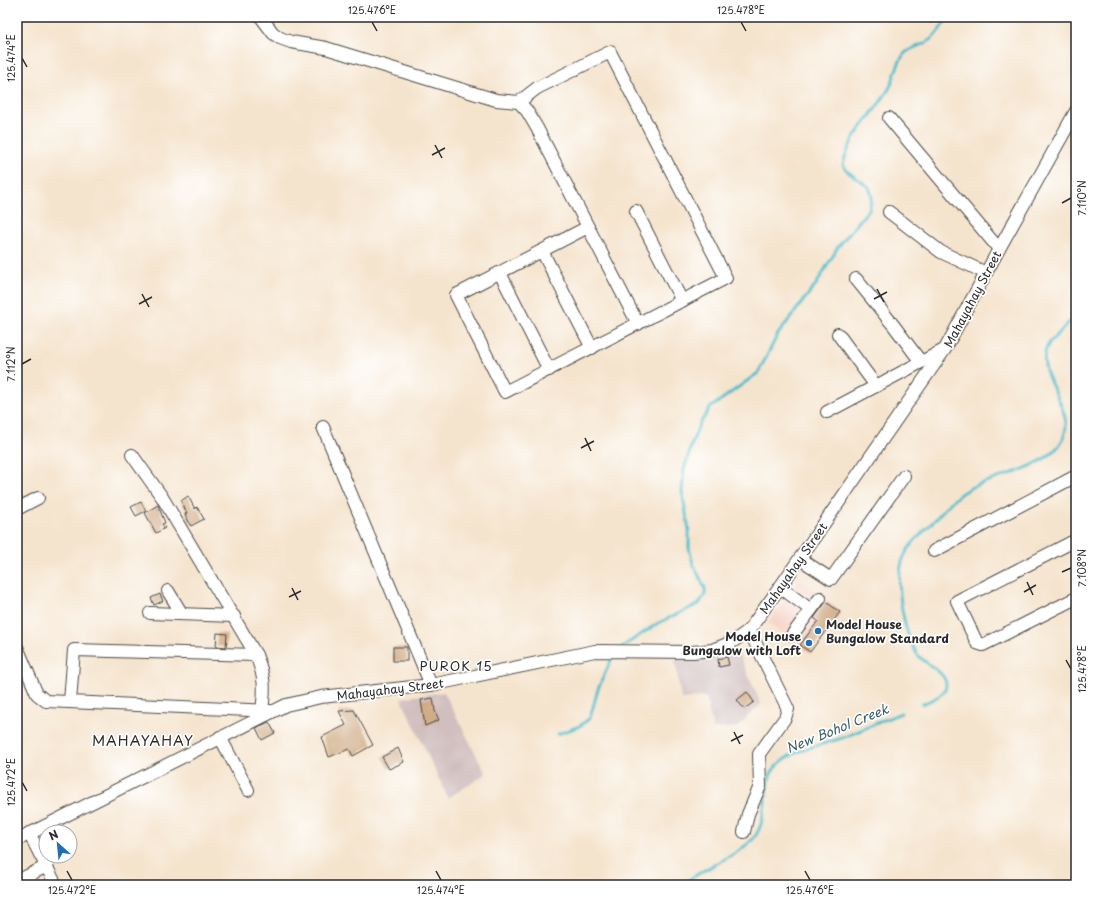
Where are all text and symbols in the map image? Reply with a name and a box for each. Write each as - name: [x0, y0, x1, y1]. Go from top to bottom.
- text: 125.476°E: [348, 2, 396, 17]
- text: 125.478°E: [717, 2, 765, 17]
- text: 125.474°E: [3, 34, 18, 82]
- text: 7.110°N: [1074, 180, 1089, 216]
- street label: Mahayahay Street: [939, 247, 1005, 351]
- text: 7.112°N: [3, 346, 18, 382]
- street label: Mahayahay Street: [755, 519, 831, 617]
- text: 7.108°N: [1074, 549, 1089, 587]
- place label: Model House Bungalow Standard: [826, 615, 949, 647]
- marker: Model House Bungalow Standard: [813, 626, 823, 636]
- place label: Model House Bungalow with Loft: [683, 627, 801, 659]
- marker: Model House Bungalow with Loft: [804, 638, 814, 648]
- text: 125.478°E: [1074, 645, 1089, 693]
- district label: PUROK 15: [419, 656, 493, 675]
- street label: Mahayahay Street: [335, 673, 445, 704]
- water label: New Bohol Creek: [783, 698, 892, 757]
- district label: MAHAYAHAY: [92, 730, 194, 751]
- text: 125.472°E: [3, 758, 18, 806]
- north arrow: [38, 824, 78, 864]
- text: N: [45, 825, 61, 844]
- text: 125.472°E: [48, 882, 96, 897]
- text: 125.474°E: [417, 882, 465, 897]
- text: 125.476°E: [786, 882, 834, 897]

